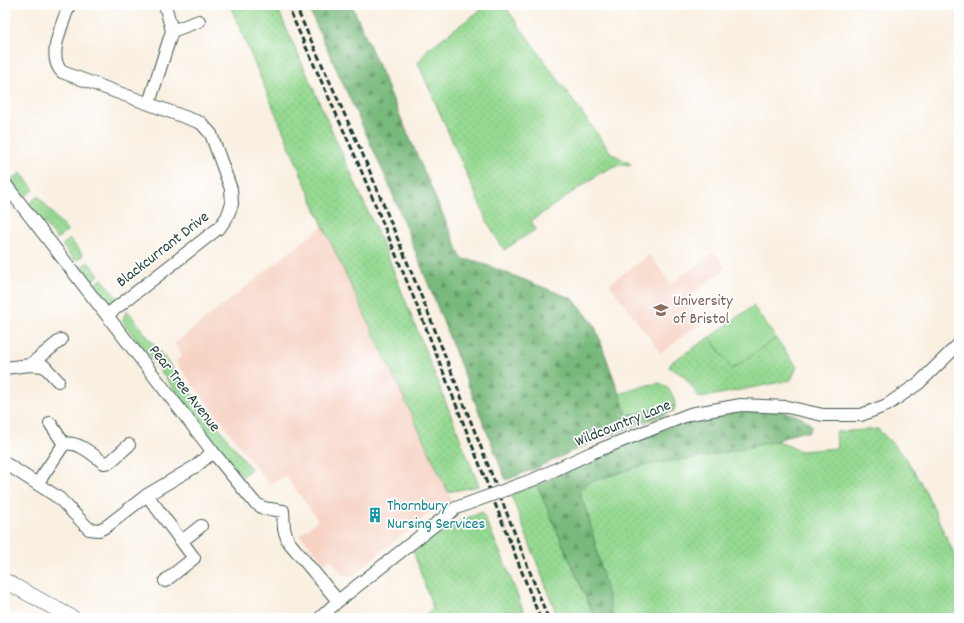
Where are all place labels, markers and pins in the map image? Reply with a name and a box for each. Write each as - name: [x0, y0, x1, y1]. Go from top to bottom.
- place label: University of Bristol: [673, 290, 733, 331]
- school or university icon: University of Bristol: [652, 301, 670, 319]
- place label: Thornbury Nursing Services: [387, 495, 486, 536]
- building icon: Thornbury Nursing Services: [366, 506, 384, 524]

